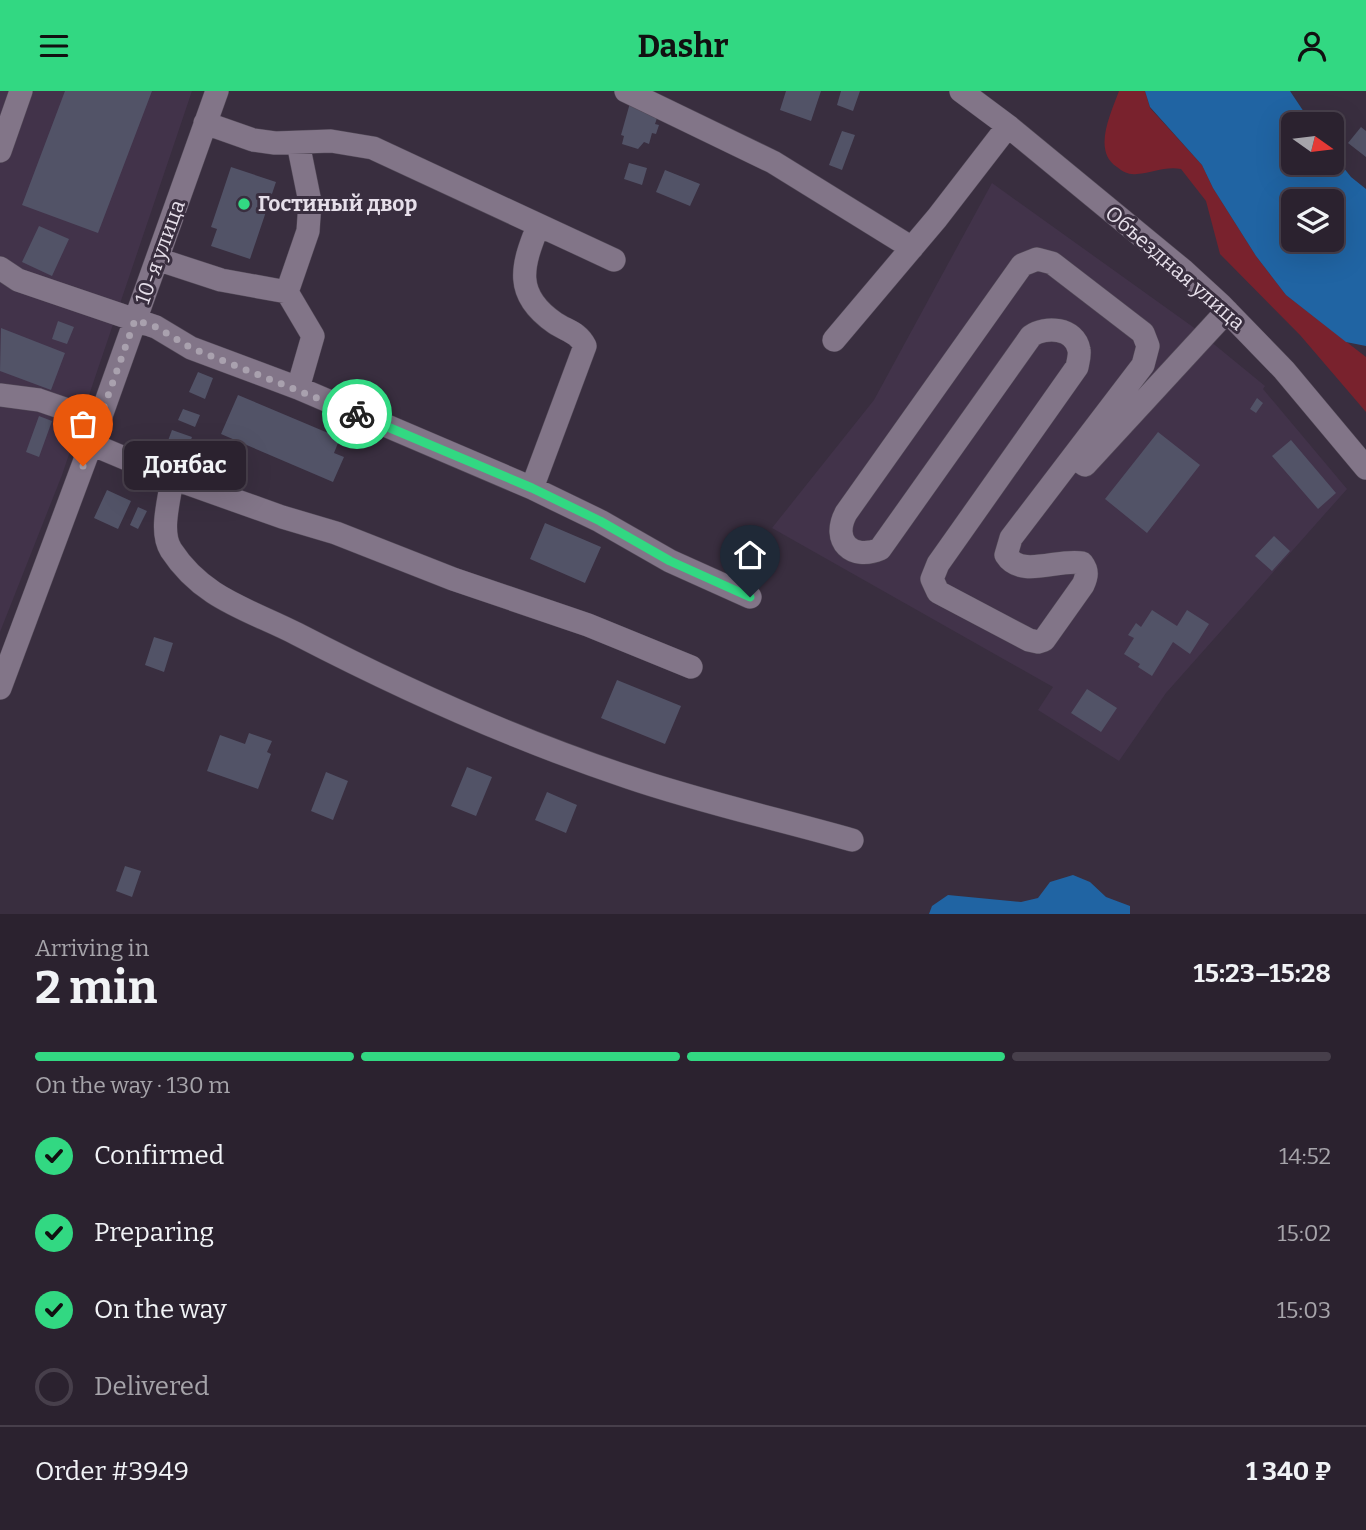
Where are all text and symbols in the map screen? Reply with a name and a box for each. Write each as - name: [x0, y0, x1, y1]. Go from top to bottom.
- icon: menu: [35, 27, 73, 65]
- text: Dashr: [637, 27, 729, 65]
- icon: person: [1293, 27, 1331, 65]
- north arrow: [1281, 112, 1344, 175]
- map controls: [1281, 112, 1344, 252]
- button: layers: [1281, 189, 1344, 252]
- place label: Гостиный двор: [258, 191, 417, 217]
- street label: 10-я улица: [129, 196, 191, 308]
- marker: Гостиный двор: [236, 196, 252, 212]
- street label: Объездная улица: [1100, 200, 1251, 336]
- courier: [322, 379, 392, 449]
- pin: [53, 394, 113, 466]
- icon: bike: [338, 395, 376, 433]
- icon: bag: [64, 405, 102, 443]
- callout: Донбас: [125, 441, 248, 491]
- text: Донбас: [143, 451, 227, 479]
- pin: [720, 525, 780, 597]
- icon: home: [731, 536, 769, 574]
- text: Arriving in: [35, 934, 149, 962]
- text: 15:23–15:28: [1194, 958, 1331, 989]
- text: 2 min: [35, 960, 157, 1015]
- text: On the way · 130 m: [35, 1071, 230, 1099]
- icon: check: [35, 1137, 73, 1175]
- text: Confirmed: [94, 1140, 224, 1171]
- text: 14:52: [1279, 1142, 1331, 1170]
- icon: check: [35, 1214, 73, 1252]
- text: Preparing: [94, 1217, 214, 1248]
- text: 15:02: [1277, 1219, 1331, 1247]
- icon: check: [35, 1291, 73, 1329]
- text: On the way: [94, 1294, 227, 1325]
- text: 15:03: [1277, 1296, 1331, 1324]
- text: Delivered: [94, 1371, 209, 1402]
- text: Order #3949: [35, 1456, 189, 1487]
- text: 1 340 ₽: [1246, 1456, 1331, 1487]

